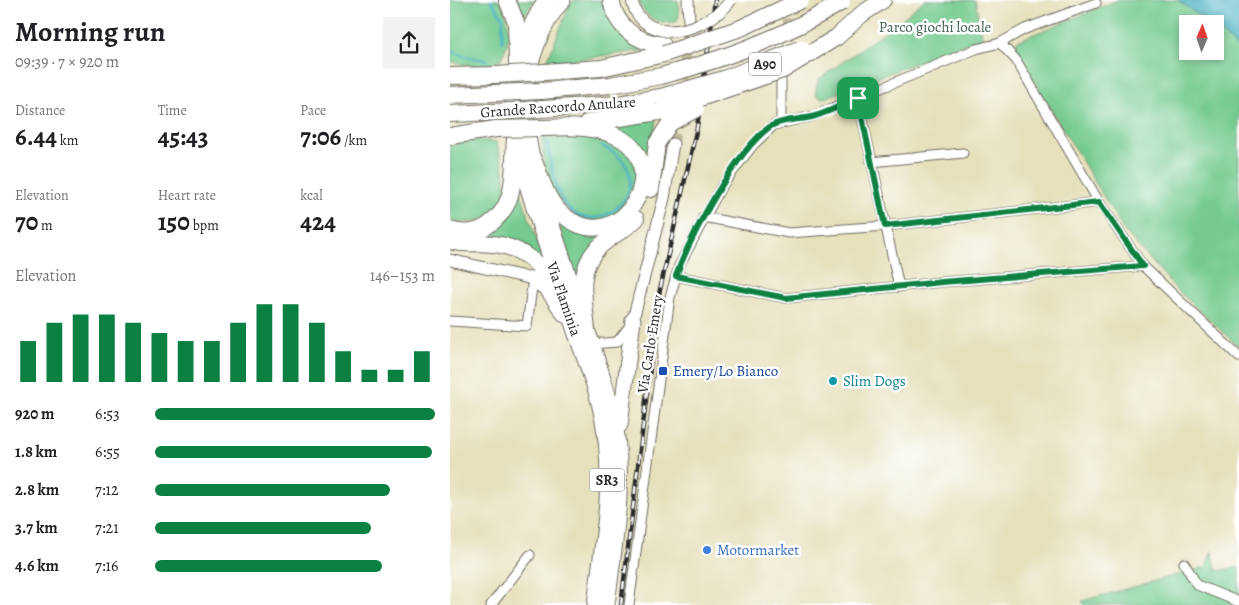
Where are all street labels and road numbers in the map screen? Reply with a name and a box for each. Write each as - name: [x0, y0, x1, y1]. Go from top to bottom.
- road number: A90: [749, 52, 781, 76]
- street label: Grande Raccordo Anulare: [480, 92, 637, 122]
- street label: Via Flaminia: [542, 258, 586, 339]
- street label: Via Carlo Emery: [632, 293, 668, 396]
- road number: SR3: [590, 468, 624, 492]

